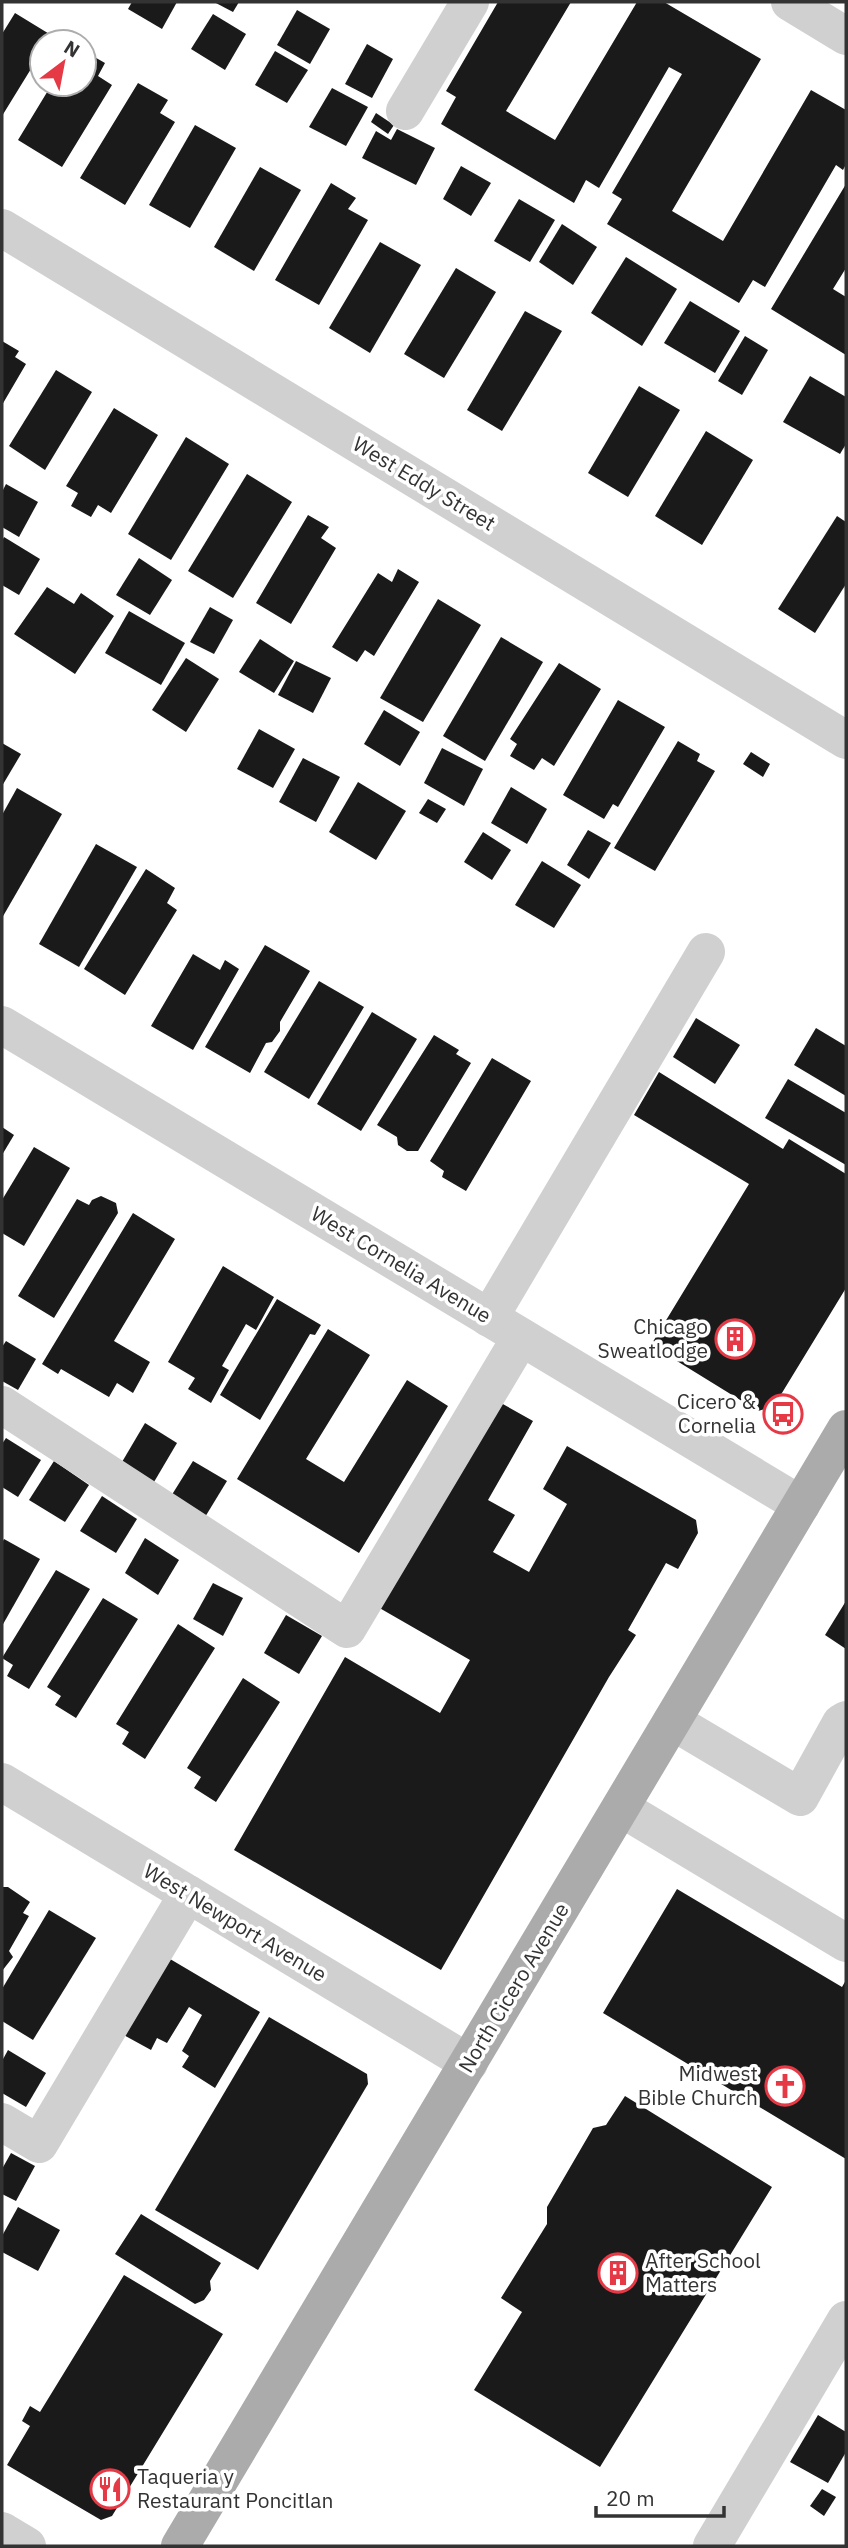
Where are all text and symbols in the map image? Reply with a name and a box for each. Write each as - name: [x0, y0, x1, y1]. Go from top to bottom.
- north arrow: [28, 28, 98, 98]
- text: N: [60, 35, 84, 62]
- street label: West Eddy Street: [348, 429, 501, 537]
- street label: West Cornelia Avenue: [306, 1199, 497, 1329]
- place label: Chicago Sweatlodge: [598, 1312, 708, 1364]
- building icon: Chicago Sweatlodge: [714, 1318, 756, 1360]
- place label: Cicero & Cornelia: [677, 1387, 756, 1439]
- bus stop icon: Cicero & Cornelia: [762, 1393, 804, 1435]
- street label: West Newport Avenue: [139, 1856, 332, 1988]
- street label: North Cicero Avenue: [451, 1897, 575, 2078]
- place label: Midwest Bible Church: [638, 2059, 758, 2111]
- church icon: Midwest Bible Church: [764, 2065, 806, 2107]
- place label: After School Matters: [645, 2246, 761, 2298]
- building icon: After School Matters: [597, 2252, 639, 2294]
- place label: Taqueria y Restaurant Poncitlan: [137, 2462, 333, 2514]
- restaurant icon: Taqueria y Restaurant Poncitlan: [89, 2468, 131, 2510]
- scale bar: [596, 2474, 724, 2518]
- text: 20 m: [606, 2484, 655, 2512]

